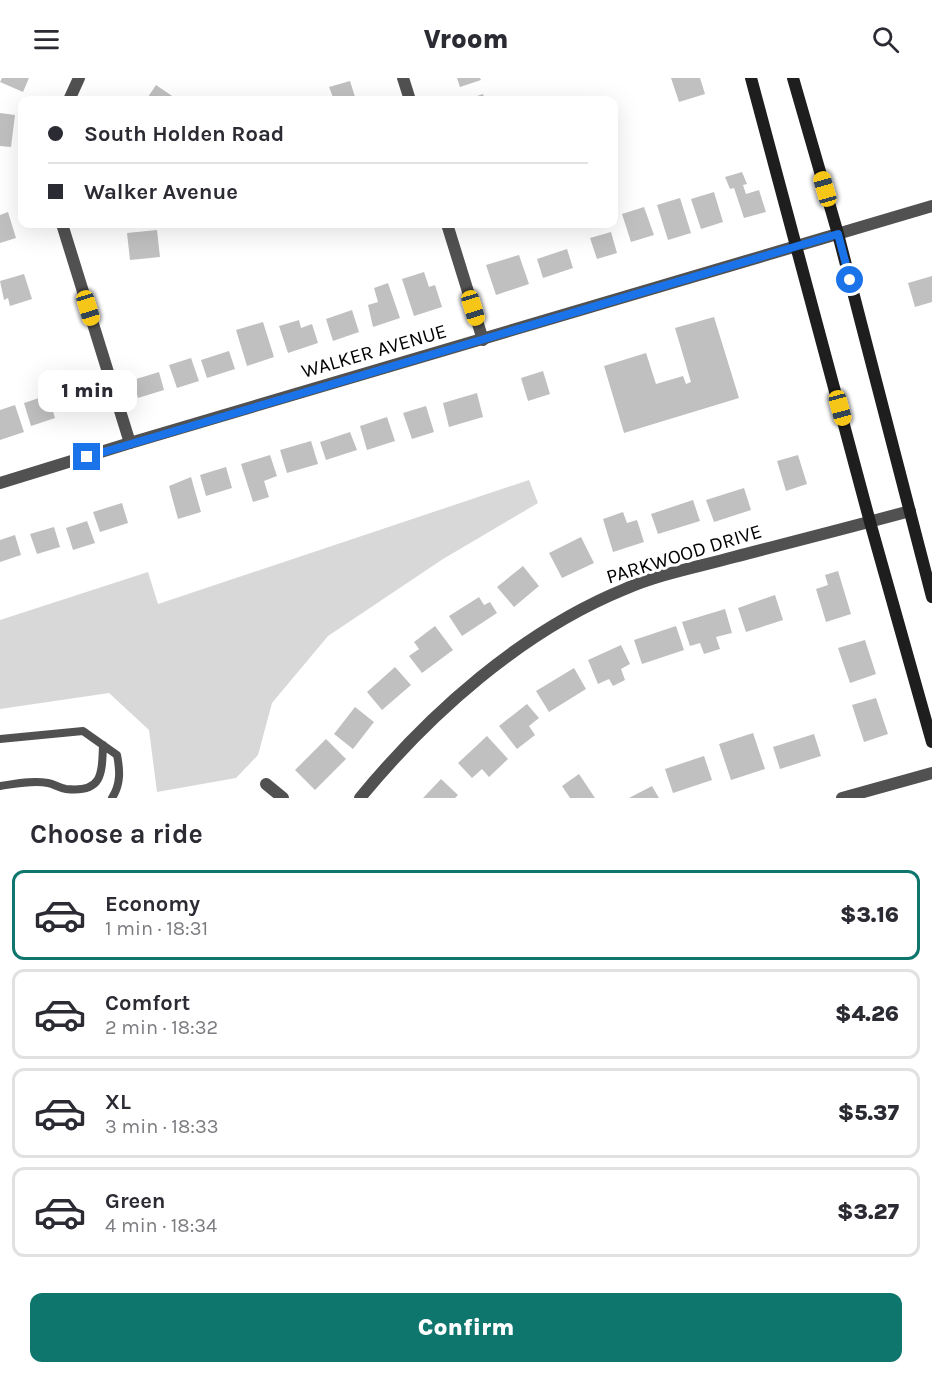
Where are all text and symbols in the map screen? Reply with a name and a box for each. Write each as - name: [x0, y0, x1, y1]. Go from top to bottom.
- icon: menu: [30, 23, 63, 56]
- text: Vroom: [423, 23, 509, 55]
- icon: search: [869, 23, 902, 56]
- text: South Holden Road: [84, 121, 284, 147]
- car: [811, 169, 839, 209]
- text: Walker Avenue: [84, 179, 238, 205]
- route start: [836, 266, 863, 293]
- car: [74, 288, 102, 328]
- car: [459, 288, 487, 328]
- street label: WALKER AVENUE: [299, 319, 449, 383]
- callout: 1 min: [38, 370, 136, 412]
- text: 1 min: [61, 379, 114, 402]
- car: [827, 388, 853, 428]
- route end: [73, 443, 100, 470]
- street label: PARKWOOD DRIVE: [603, 519, 765, 589]
- text: Choose a ride: [30, 818, 203, 850]
- icon: car: [33, 888, 87, 942]
- text: Economy: [105, 891, 200, 917]
- text: $3.16: [840, 902, 899, 928]
- text: 1 min · 18:31: [105, 917, 208, 940]
- icon: car: [33, 987, 87, 1041]
- text: Comfort: [105, 990, 190, 1016]
- text: $4.26: [835, 1001, 899, 1027]
- text: 2 min · 18:32: [105, 1016, 218, 1039]
- icon: car: [33, 1086, 87, 1140]
- text: XL: [105, 1089, 131, 1115]
- text: $5.37: [838, 1100, 899, 1126]
- text: 3 min · 18:33: [105, 1115, 219, 1138]
- icon: car: [33, 1185, 87, 1239]
- text: Green: [105, 1188, 166, 1214]
- text: $3.27: [837, 1199, 899, 1225]
- text: 4 min · 18:34: [105, 1214, 217, 1237]
- button: Confirm: [30, 1293, 902, 1362]

